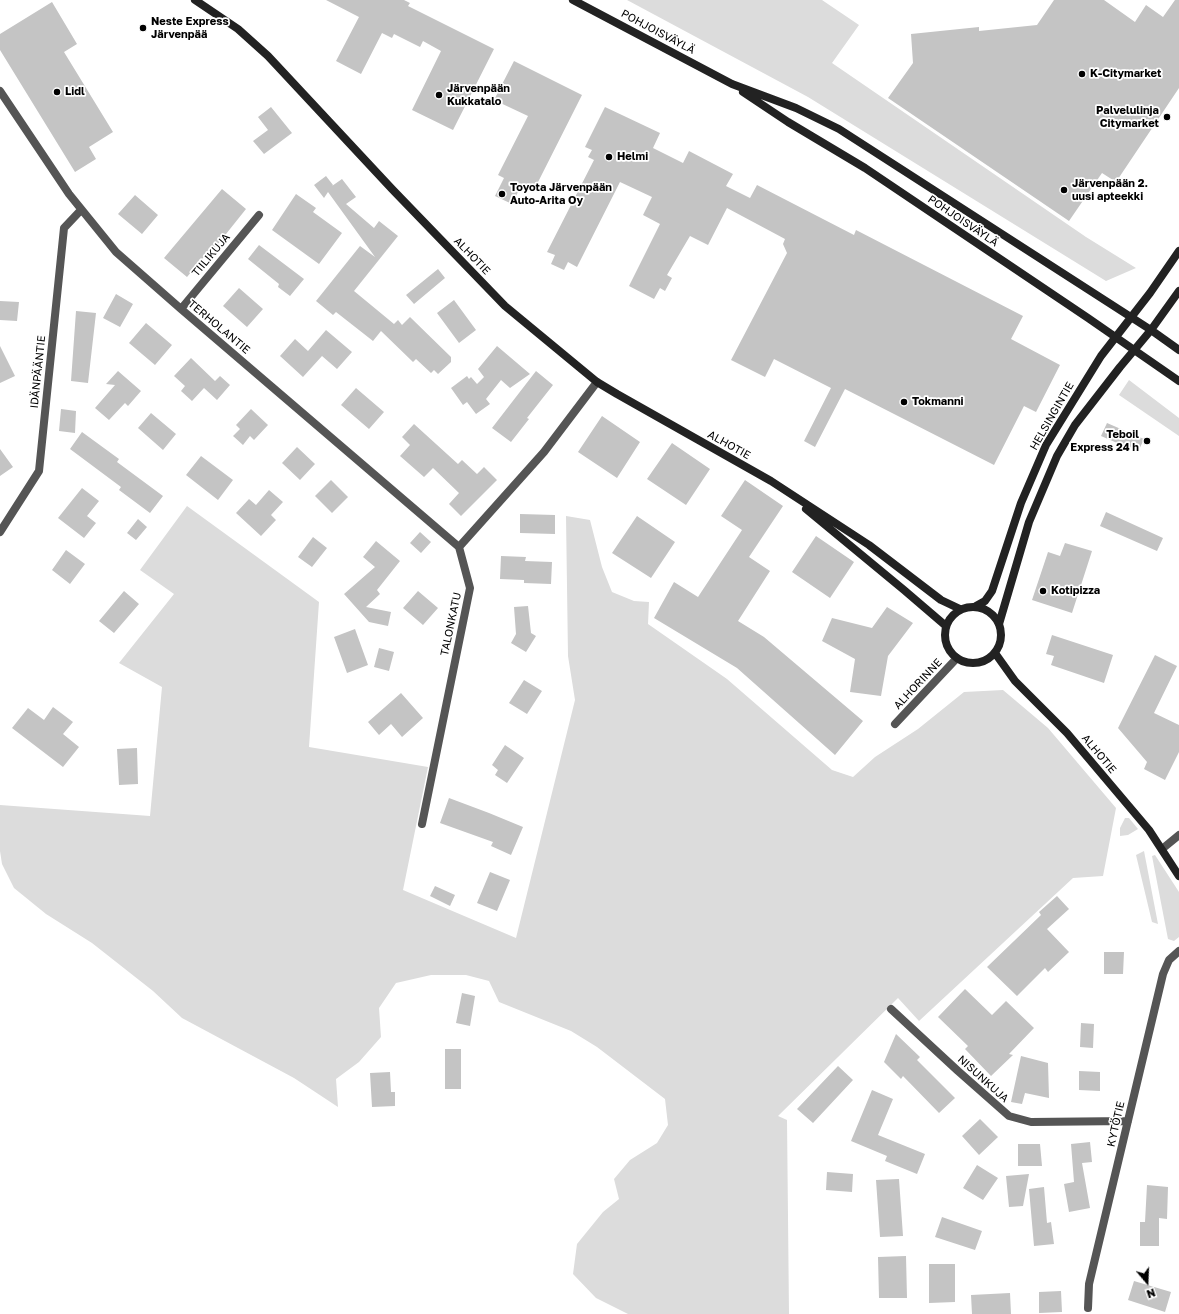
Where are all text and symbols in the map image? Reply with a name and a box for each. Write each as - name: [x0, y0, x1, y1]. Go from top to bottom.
- street label: POHJOISVÄYLÄ: [619, 7, 697, 57]
- place label: Neste Express Järvenpää: [151, 15, 229, 41]
- marker: Neste Express Järvenpää: [138, 23, 148, 33]
- place label: K-Citymarket: [1090, 67, 1161, 81]
- marker: K-Citymarket: [1077, 69, 1087, 79]
- place label: Järvenpään Kukkatalo: [447, 82, 510, 108]
- place label: Lidl: [65, 85, 85, 99]
- marker: Lidl: [52, 87, 62, 97]
- marker: Järvenpään Kukkatalo: [434, 90, 444, 100]
- place label: Palvelulinja Citymarket: [1096, 104, 1159, 130]
- marker: Palvelulinja Citymarket: [1162, 112, 1172, 122]
- place label: Helmi: [617, 150, 648, 164]
- marker: Helmi: [604, 152, 614, 162]
- place label: Järvenpään 2. uusi apteekki: [1072, 177, 1148, 203]
- place label: Toyota Järvenpään Auto-Arita Oy: [510, 181, 612, 207]
- marker: Järvenpään 2. uusi apteekki: [1059, 185, 1069, 195]
- marker: Toyota Järvenpään Auto-Arita Oy: [497, 189, 507, 199]
- street label: POHJOISVÄYLÄ: [925, 193, 1001, 249]
- street label: TIILIKUJA: [189, 231, 233, 279]
- street label: ALHOTIE: [451, 235, 493, 277]
- street label: TERHOLANTIE: [185, 297, 253, 357]
- street label: IDÄNPÄÄNTIE: [28, 335, 48, 409]
- street label: HELSINGINTIE: [1027, 380, 1077, 452]
- place label: Tokmanni: [912, 395, 964, 409]
- marker: Tokmanni: [899, 397, 909, 407]
- street label: ALHOTIE: [705, 428, 753, 462]
- place label: Teboil Express 24 h: [1070, 428, 1139, 454]
- marker: Teboil Express 24 h: [1142, 436, 1152, 446]
- place label: Kotipizza: [1051, 584, 1100, 598]
- marker: Kotipizza: [1038, 586, 1048, 596]
- street label: TALONKATU: [438, 591, 464, 657]
- street label: ALHORINNE: [891, 656, 945, 712]
- street label: ALHOTIE: [1079, 732, 1119, 776]
- street label: NISUNKUJA: [955, 1053, 1011, 1105]
- street label: KYTÖTIE: [1104, 1100, 1128, 1148]
- north arrow: [1127, 1262, 1167, 1302]
- text: N: [1145, 1286, 1157, 1301]

